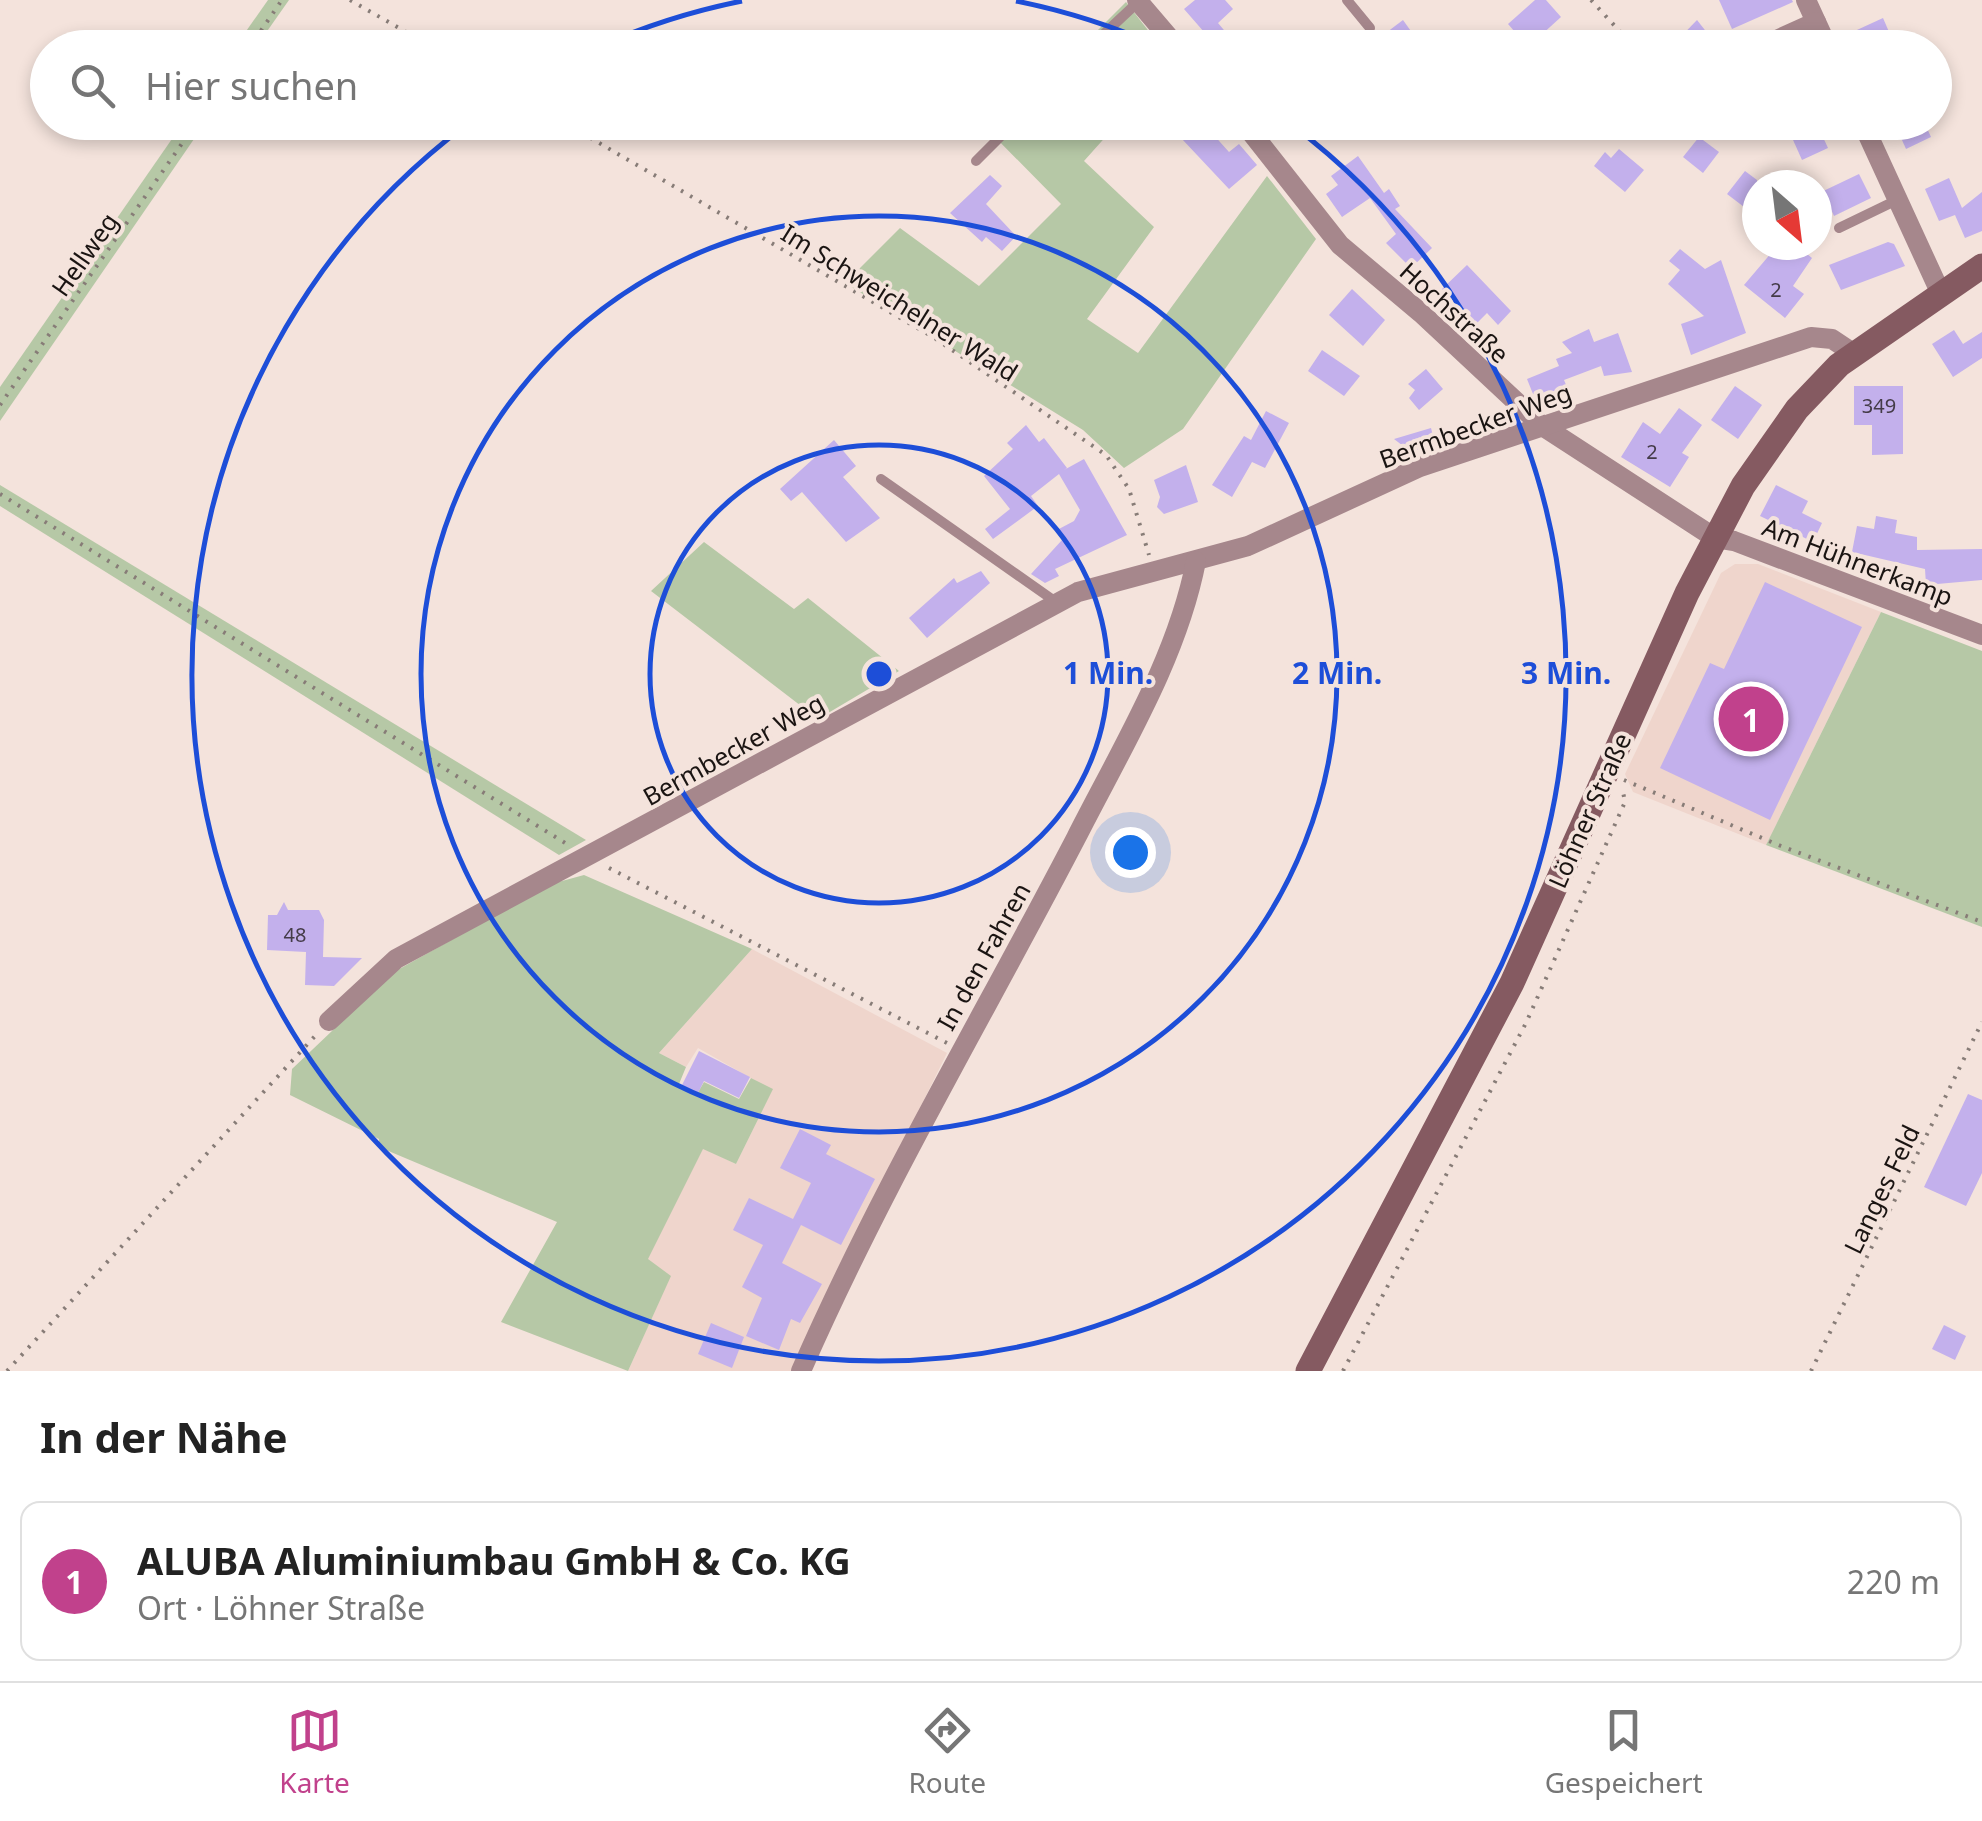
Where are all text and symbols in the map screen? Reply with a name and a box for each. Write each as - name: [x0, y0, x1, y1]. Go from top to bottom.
- search box: [30, 30, 1952, 140]
- icon: search: [65, 58, 120, 113]
- text: Hier suchen: [145, 59, 358, 111]
- north arrow: [1742, 170, 1832, 260]
- street label: Hellweg: [43, 205, 125, 303]
- street label: Im Schweichelner Wald: [775, 215, 1025, 389]
- street label: Hochstraße: [1393, 254, 1517, 370]
- house number: 2: [1770, 276, 1782, 303]
- street label: Bermbecker Weg: [1374, 374, 1576, 476]
- house number: 349: [1862, 392, 1896, 419]
- house number: 2: [1646, 438, 1658, 465]
- street label: Am Hühnerkamp: [1758, 509, 1958, 613]
- text: 1 Min.: [1063, 652, 1153, 693]
- text: 2 Min.: [1292, 652, 1382, 693]
- text: 3 Min.: [1521, 652, 1611, 693]
- centre of rings: [861, 656, 897, 692]
- pin: 1: [1718, 682, 1784, 756]
- street label: Bermbecker Weg: [636, 685, 830, 813]
- street label: Löhner Straße: [1540, 727, 1638, 893]
- your location: [1105, 827, 1156, 878]
- street label: In den Fahren: [928, 876, 1038, 1036]
- house number: 48: [284, 921, 306, 948]
- street label: Langes Feld: [1835, 1119, 1927, 1259]
- text: In der Nähe: [40, 1408, 288, 1465]
- text: ALUBA Aluminiumbau GmbH & Co. KG: [137, 1534, 851, 1586]
- text: 1: [65, 1560, 84, 1603]
- text: 220 m: [1847, 1560, 1940, 1603]
- text: Ort · Löhner Straße: [137, 1586, 425, 1629]
- tab: Karte: [279, 1703, 350, 1801]
- tab: Route: [908, 1703, 986, 1801]
- tab: Gespeichert: [1545, 1703, 1703, 1801]

